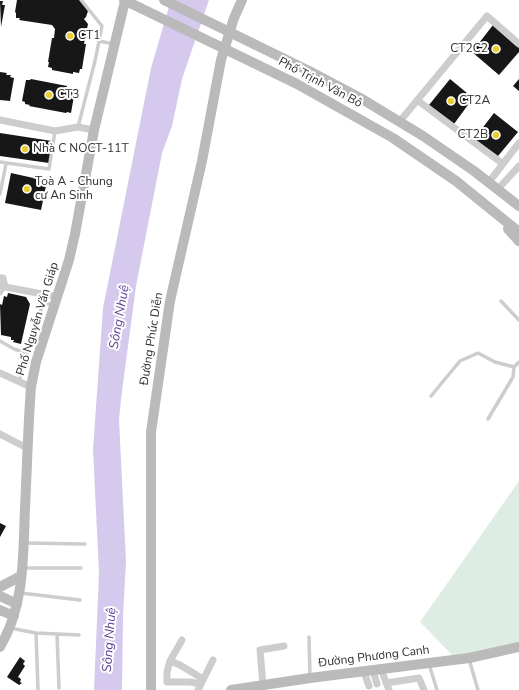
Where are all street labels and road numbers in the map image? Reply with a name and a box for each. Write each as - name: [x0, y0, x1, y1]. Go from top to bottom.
- street label: Phố Trịnh Văn Bô: [276, 55, 364, 111]
- street label: Phố Nguyễn Văn Giáp: [14, 261, 62, 377]
- street label: Đường Phúc Diễn: [138, 291, 166, 387]
- street label: Đường Phương Canh: [318, 643, 430, 671]

